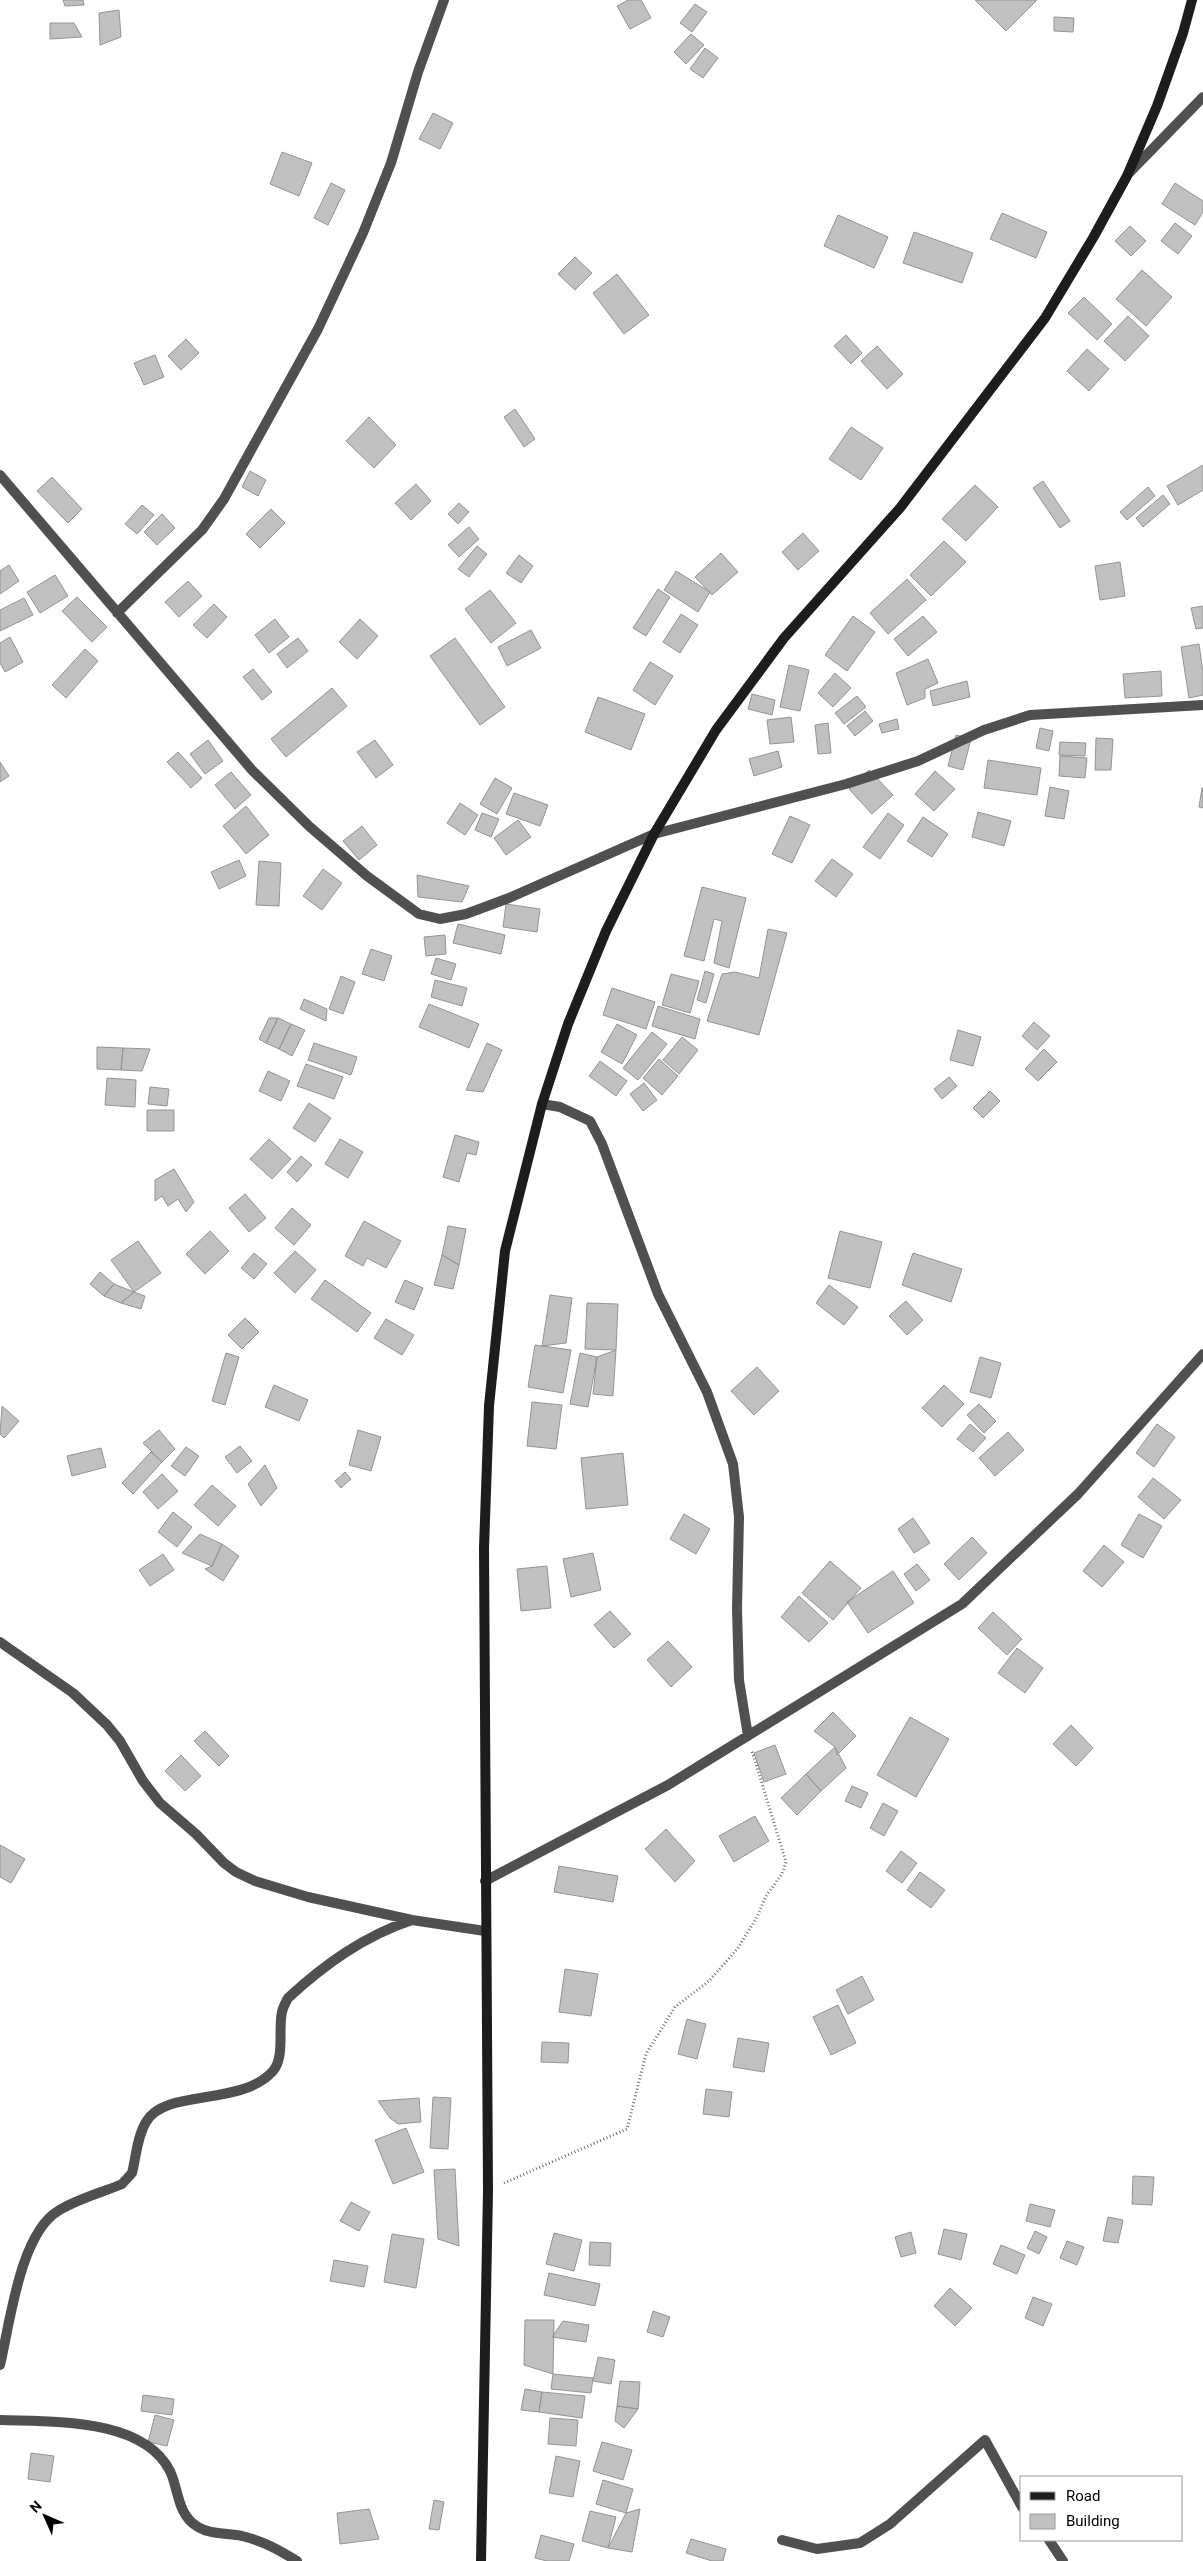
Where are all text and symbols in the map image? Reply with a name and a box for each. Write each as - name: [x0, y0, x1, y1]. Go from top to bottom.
- legend: [1020, 2476, 1183, 2541]
- text: Road: [1066, 2487, 1100, 2505]
- north arrow: [20, 2491, 70, 2541]
- text: N: [27, 2498, 45, 2516]
- text: Building: [1066, 2512, 1120, 2530]

